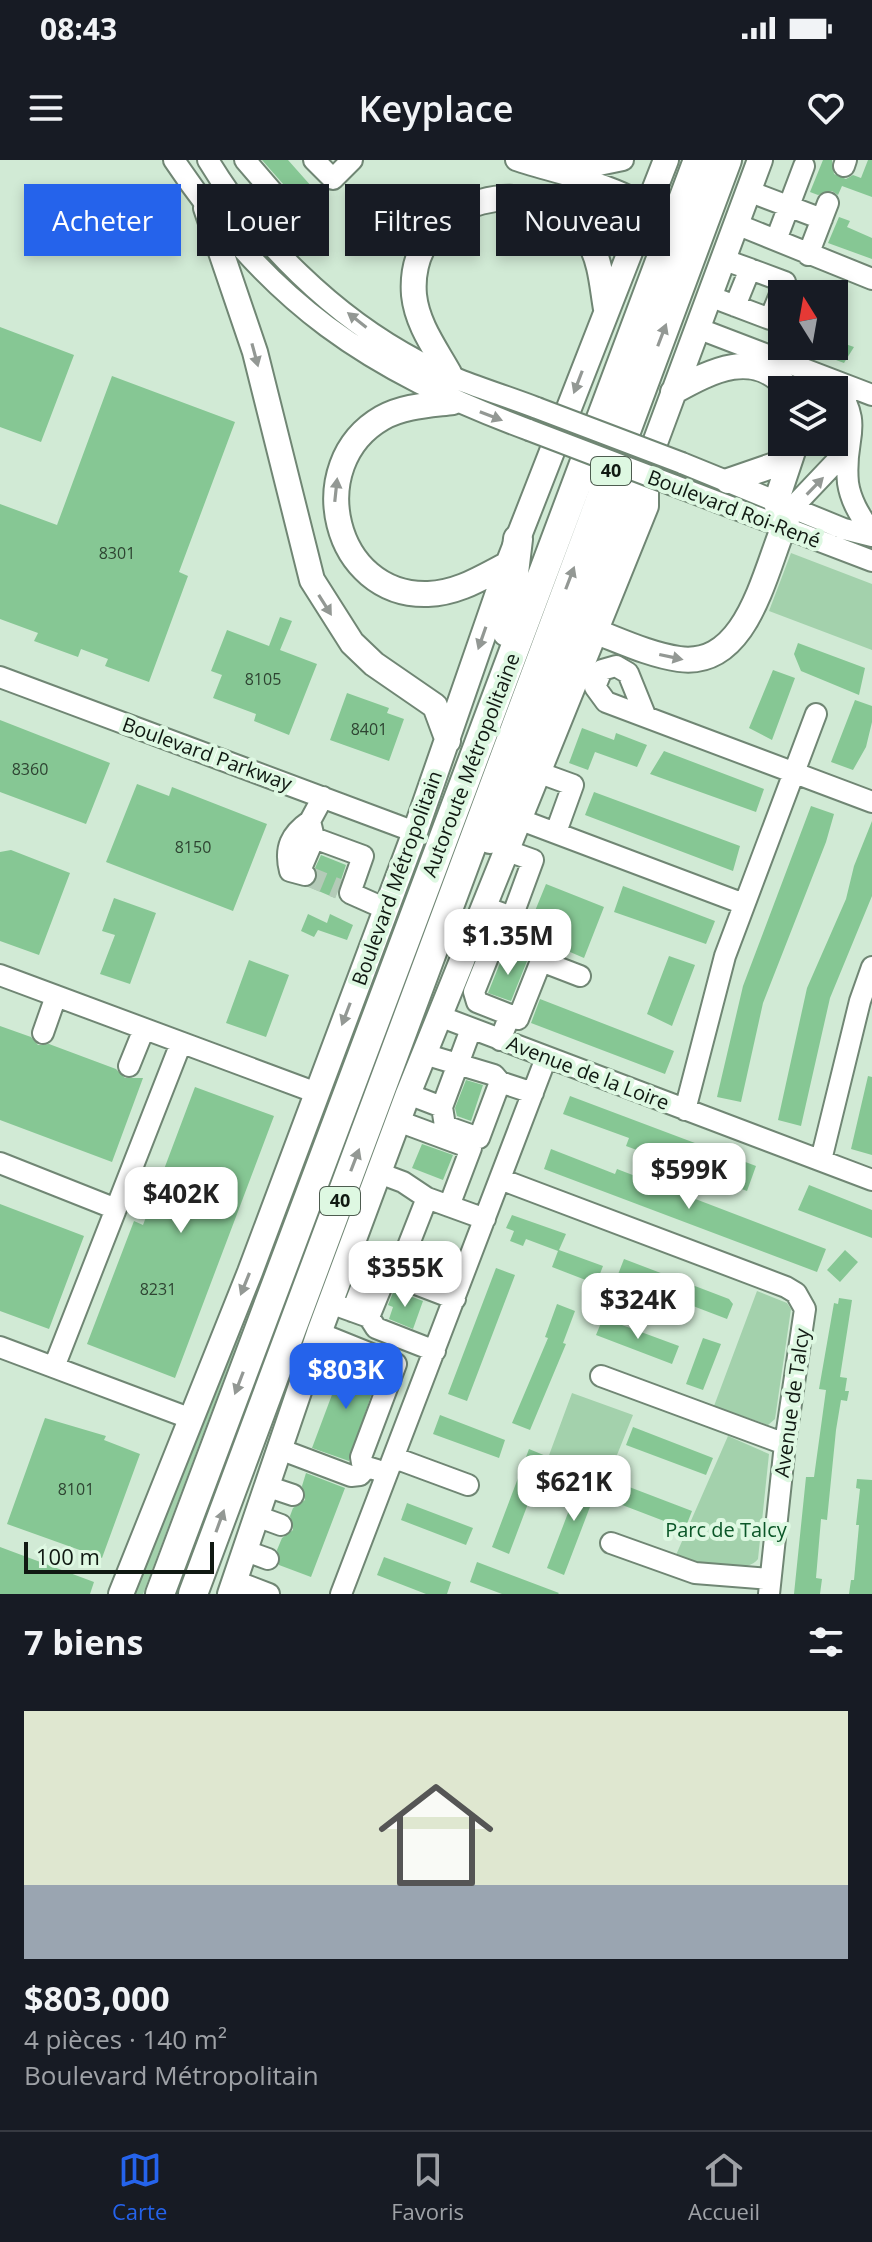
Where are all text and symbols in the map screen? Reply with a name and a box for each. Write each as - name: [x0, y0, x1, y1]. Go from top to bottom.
- text: 08:43: [40, 8, 117, 49]
- text: Keyplace: [359, 84, 513, 133]
- icon: menu: [24, 86, 68, 130]
- icon: heart: [804, 86, 848, 130]
- chip: Acheter: [24, 184, 181, 256]
- chip: Louer: [197, 184, 329, 256]
- chip: Filtres: [345, 184, 480, 256]
- chip: Nouveau: [496, 184, 670, 256]
- north arrow: [768, 280, 848, 360]
- map controls: [768, 280, 848, 456]
- one-way arrow: [347, 312, 367, 328]
- one-way arrow: [656, 323, 669, 347]
- one-way arrow: [249, 343, 261, 368]
- one-way arrow: [571, 370, 584, 394]
- button: layers: [768, 376, 848, 456]
- one-way arrow: [479, 410, 503, 423]
- road number: 40: [591, 457, 631, 485]
- street label: Boulevard Roi-René: [644, 463, 825, 554]
- one-way arrow: [805, 477, 824, 496]
- one-way arrow: [330, 478, 343, 503]
- house number: 8301: [99, 542, 135, 564]
- one-way arrow: [564, 566, 577, 590]
- one-way arrow: [317, 594, 332, 615]
- one-way arrow: [476, 626, 488, 650]
- street label: Autoroute Métropolitaine: [415, 649, 526, 881]
- one-way arrow: [659, 651, 684, 664]
- house number: 8105: [245, 668, 281, 690]
- street label: Boulevard Parkway: [119, 710, 297, 797]
- house number: 8401: [351, 718, 387, 740]
- house number: 8360: [12, 758, 48, 780]
- street label: Boulevard Métropolitain: [345, 767, 448, 989]
- house number: 8150: [175, 836, 211, 858]
- pin: $1.35M: [443, 909, 573, 977]
- text: $1.35M: [462, 917, 554, 953]
- one-way arrow: [339, 1002, 352, 1026]
- street label: Avenue de la Loire: [503, 1029, 673, 1116]
- pin: $599K: [633, 1143, 745, 1211]
- one-way arrow: [349, 1148, 362, 1172]
- text: $599K: [651, 1151, 727, 1187]
- pin: $402K: [125, 1167, 237, 1235]
- text: $402K: [143, 1175, 219, 1211]
- road number: 40: [320, 1187, 360, 1215]
- pin: $355K: [349, 1241, 461, 1309]
- text: $355K: [367, 1249, 443, 1285]
- one-way arrow: [238, 1272, 251, 1296]
- pin: $324K: [582, 1273, 694, 1341]
- house number: 8231: [140, 1278, 176, 1300]
- text: $324K: [600, 1281, 676, 1317]
- street label: Avenue de Talcy: [768, 1326, 815, 1479]
- pin: $803K: [290, 1343, 402, 1411]
- text: $803K: [308, 1351, 384, 1387]
- one-way arrow: [232, 1371, 245, 1395]
- pin: $621K: [518, 1455, 630, 1523]
- text: $621K: [536, 1463, 612, 1499]
- house number: 8101: [58, 1478, 94, 1500]
- one-way arrow: [214, 1509, 227, 1533]
- park label: Parc de Talcy: [665, 1516, 788, 1543]
- scale bar: [24, 1538, 214, 1574]
- text: 100 m: [36, 1541, 100, 1571]
- text: 7 biens: [24, 1619, 144, 1665]
- icon: filters: [804, 1620, 848, 1664]
- icon: home: [364, 1763, 508, 1907]
- text: $803,000: [24, 1975, 170, 2021]
- text: 4 pièces · 140 m²: [24, 2021, 227, 2057]
- text: Boulevard Métropolitain: [24, 2057, 319, 2093]
- tab: Carte: [112, 2148, 167, 2226]
- tab: Favoris: [391, 2148, 464, 2226]
- tab: Accueil: [688, 2148, 760, 2226]

